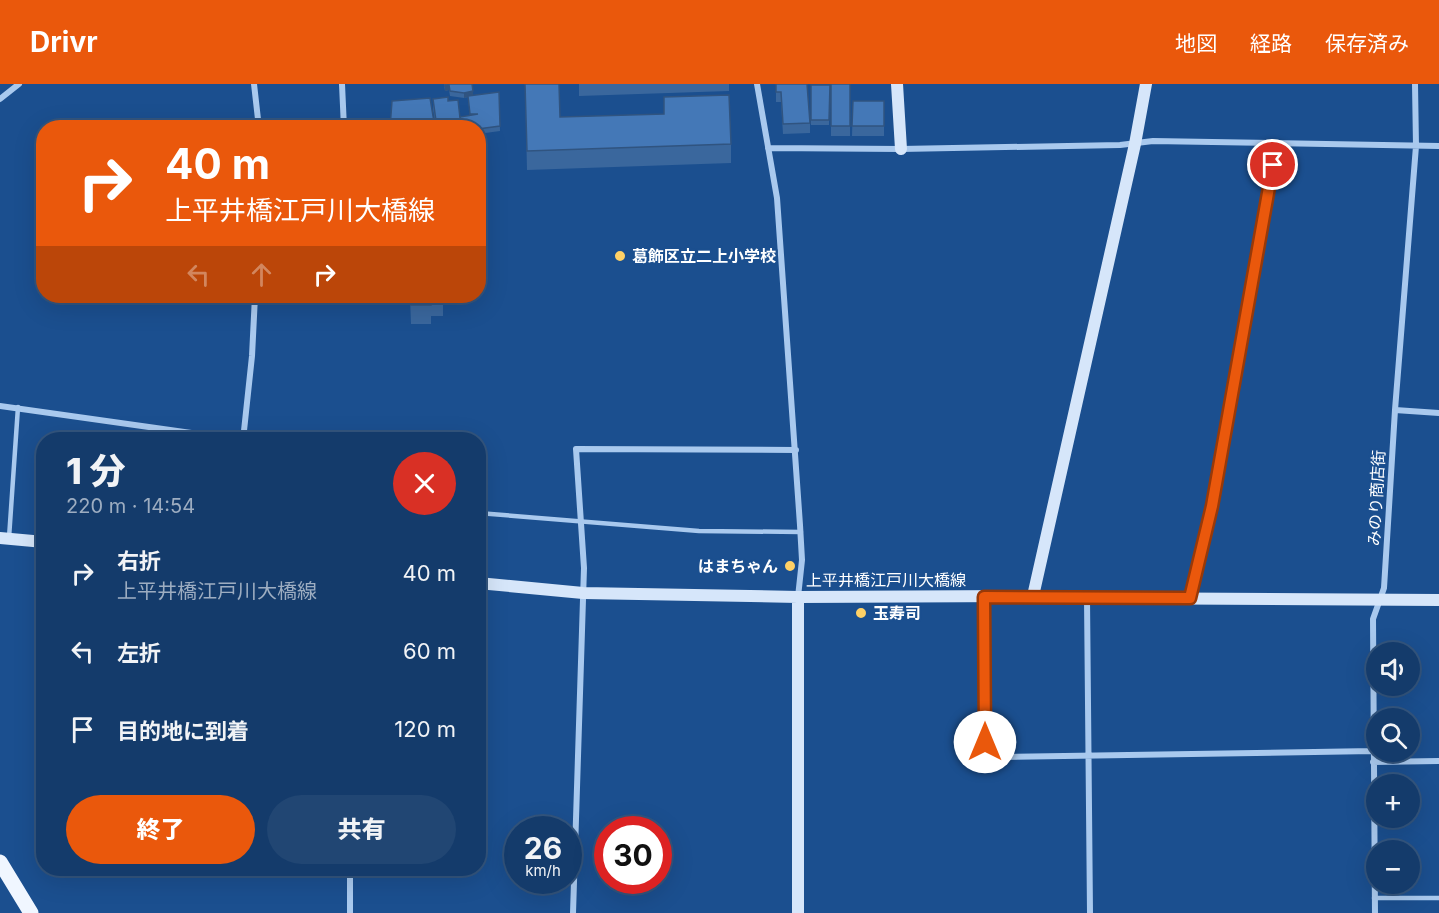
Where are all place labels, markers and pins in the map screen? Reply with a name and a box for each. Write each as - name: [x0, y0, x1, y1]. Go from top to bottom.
- pin: [1247, 139, 1298, 190]
- place label: 葛飾区立二上小学校: [632, 246, 776, 266]
- marker: 葛飾区立二上小学校: [613, 249, 627, 263]
- place label: はまちゃん: [698, 556, 778, 576]
- marker: はまちゃん: [783, 559, 797, 573]
- place label: 玉寿司: [873, 603, 921, 623]
- marker: 玉寿司: [854, 606, 868, 620]

